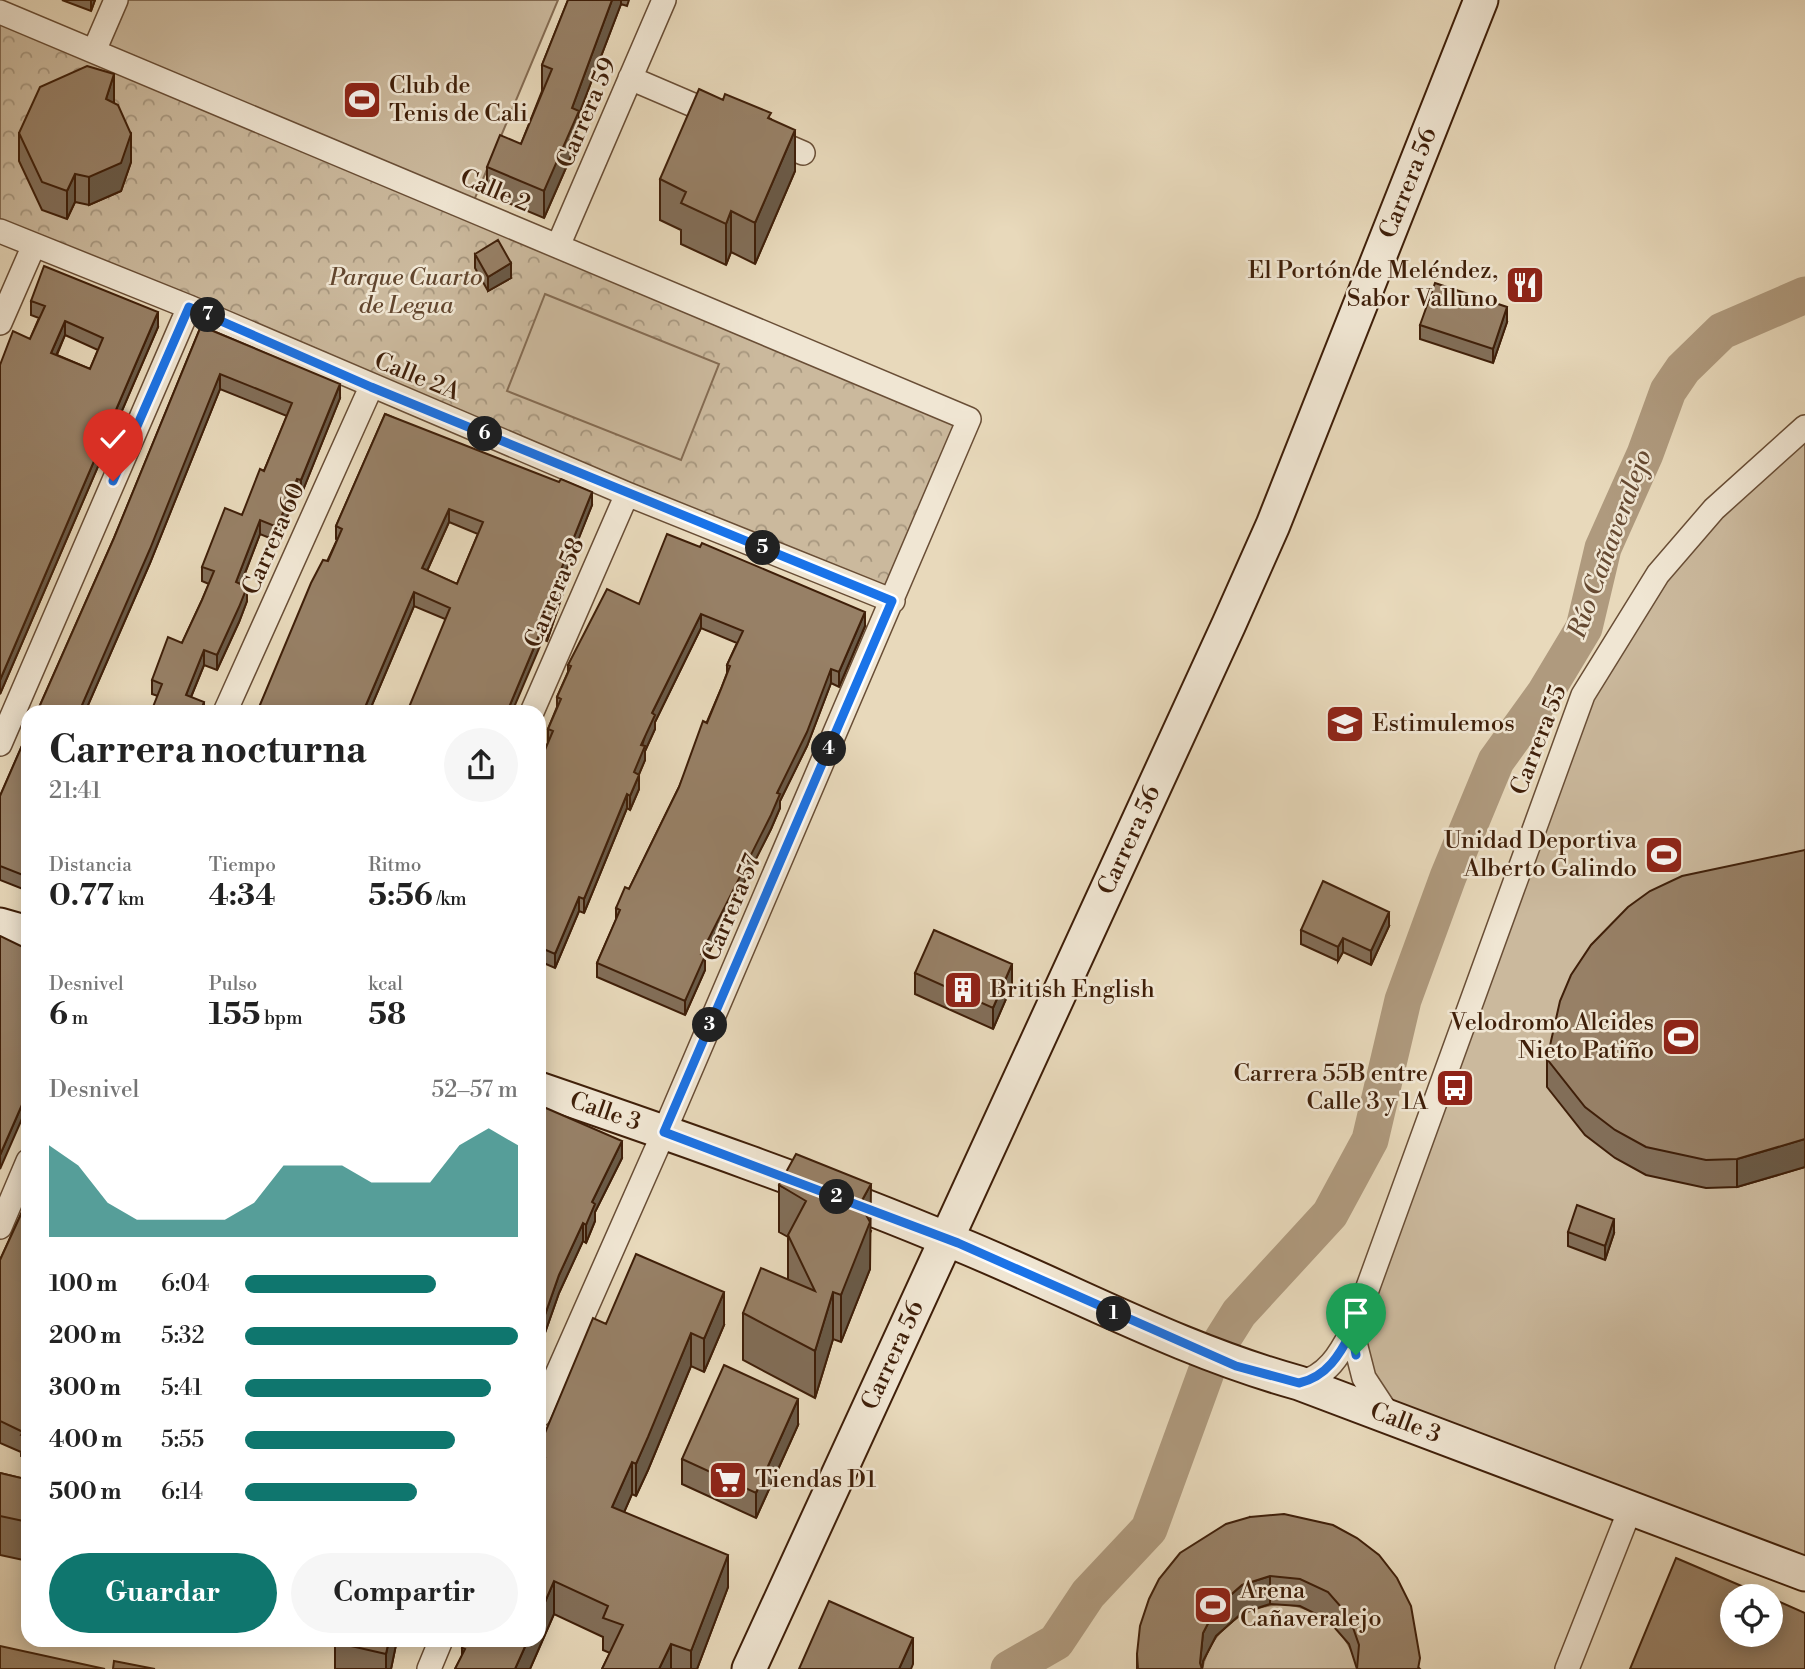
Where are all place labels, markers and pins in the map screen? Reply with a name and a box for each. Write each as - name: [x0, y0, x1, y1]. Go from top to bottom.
- place label: Club de Tenis de Cali: [389, 71, 528, 129]
- sports icon: Club de Tenis de Cali: [341, 79, 383, 121]
- place label: El Portón de Meléndez, Sabor Valluno: [1248, 256, 1498, 314]
- restaurant icon: El Portón de Meléndez, Sabor Valluno: [1504, 264, 1546, 306]
- pin: 7: [190, 298, 226, 332]
- pin: [83, 409, 143, 481]
- pin: 6: [468, 416, 503, 452]
- pin: 5: [746, 530, 780, 566]
- school or university icon: Estimulemos: [1324, 703, 1366, 745]
- place label: Estimulemos: [1372, 709, 1515, 739]
- pin: 4: [812, 732, 846, 766]
- place label: Unidad Deportiva Alberto Galindo: [1444, 826, 1638, 884]
- sports icon: Unidad Deportiva Alberto Galindo: [1643, 834, 1685, 876]
- building icon: British English: [942, 969, 984, 1011]
- place label: British English: [989, 975, 1155, 1005]
- pin: 3: [692, 1007, 728, 1042]
- place label: Velodromo Alcides Nieto Patiño: [1449, 1008, 1654, 1066]
- sports icon: Velodromo Alcides Nieto Patiño: [1660, 1016, 1702, 1058]
- place label: Carrera 55B entre Calle 3 y 1A: [1233, 1059, 1429, 1117]
- bus stop icon: Carrera 55B entre Calle 3 y 1A: [1434, 1067, 1476, 1109]
- pin: 2: [820, 1180, 854, 1214]
- pin: [1326, 1283, 1386, 1355]
- pin: 1: [1096, 1296, 1132, 1332]
- supermarket icon: Tiendas D1: [707, 1459, 749, 1501]
- place label: Tiendas D1: [755, 1465, 877, 1495]
- place label: Arena Cañaveralejo: [1239, 1576, 1382, 1634]
- sports icon: Arena Cañaveralejo: [1192, 1584, 1234, 1626]

